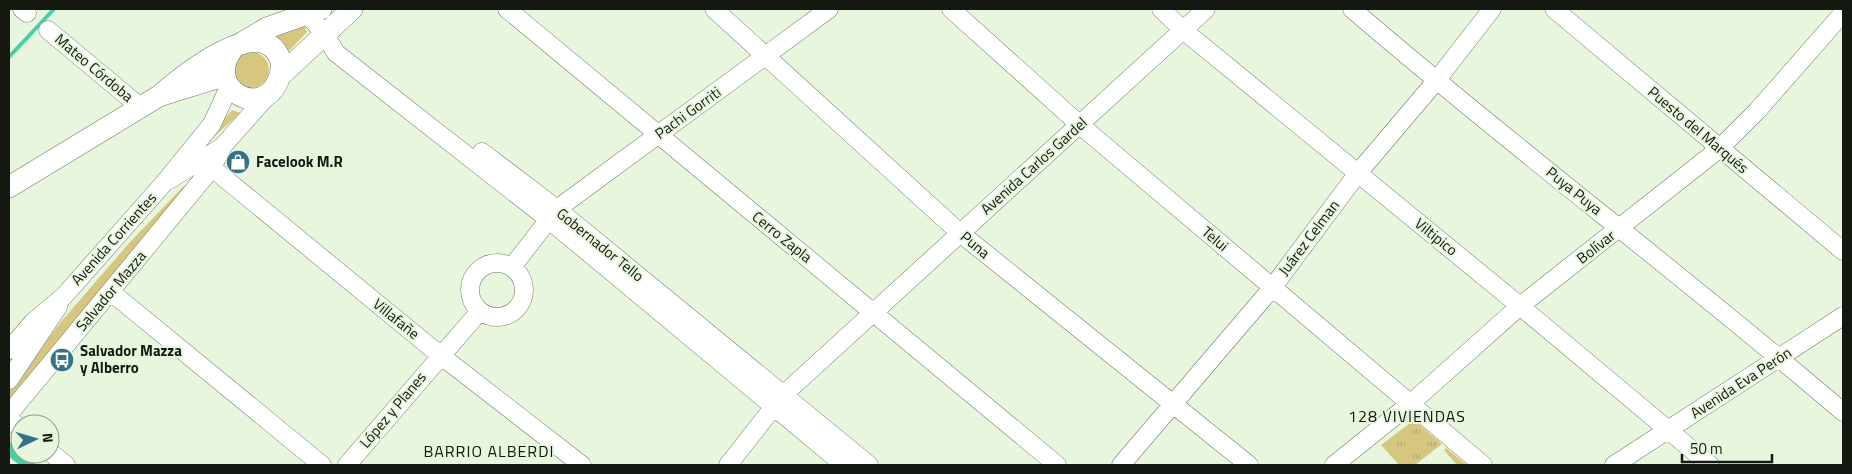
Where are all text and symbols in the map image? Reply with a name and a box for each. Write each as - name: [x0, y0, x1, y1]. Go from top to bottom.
- street label: Mateo Córdoba: [50, 28, 139, 108]
- street label: Puesto del Marqués: [1643, 80, 1754, 179]
- street label: Pachi Gorriti: [650, 81, 726, 144]
- street label: Avenida Carlos Gardel: [975, 111, 1092, 220]
- shop icon: Facelook M.R: [225, 149, 251, 175]
- place label: Facelook M.R: [256, 150, 343, 173]
- street label: Puya Puya: [1541, 161, 1608, 221]
- street label: Avenida Corrientes: [65, 187, 162, 290]
- street label: Juárez Celman: [1272, 195, 1345, 280]
- street label: Gobernador Tello: [552, 202, 649, 287]
- street label: Cerro Zapla: [747, 205, 818, 268]
- street label: Viltipico: [1410, 212, 1463, 261]
- street label: Telui: [1197, 221, 1234, 257]
- street label: Bolívar: [1571, 224, 1620, 269]
- street label: Puna: [956, 225, 996, 264]
- street label: Salvador Mazza: [70, 245, 152, 336]
- street label: Villafañe: [368, 293, 425, 345]
- place label: Salvador Mazza y Alberro: [80, 339, 182, 379]
- street label: Avenida Eva Perón: [1685, 341, 1796, 424]
- bus stop icon: Salvador Mazza y Alberro: [49, 347, 75, 373]
- street label: López y Planes: [354, 366, 432, 453]
- district label: 128 VIVIENDAS: [1348, 404, 1466, 428]
- north arrow: [10, 414, 60, 464]
- text: N: [38, 432, 59, 444]
- scale bar: [1682, 432, 1772, 464]
- text: 50 m: [1690, 437, 1723, 460]
- district label: BARRIO ALBERDI: [424, 439, 554, 463]

